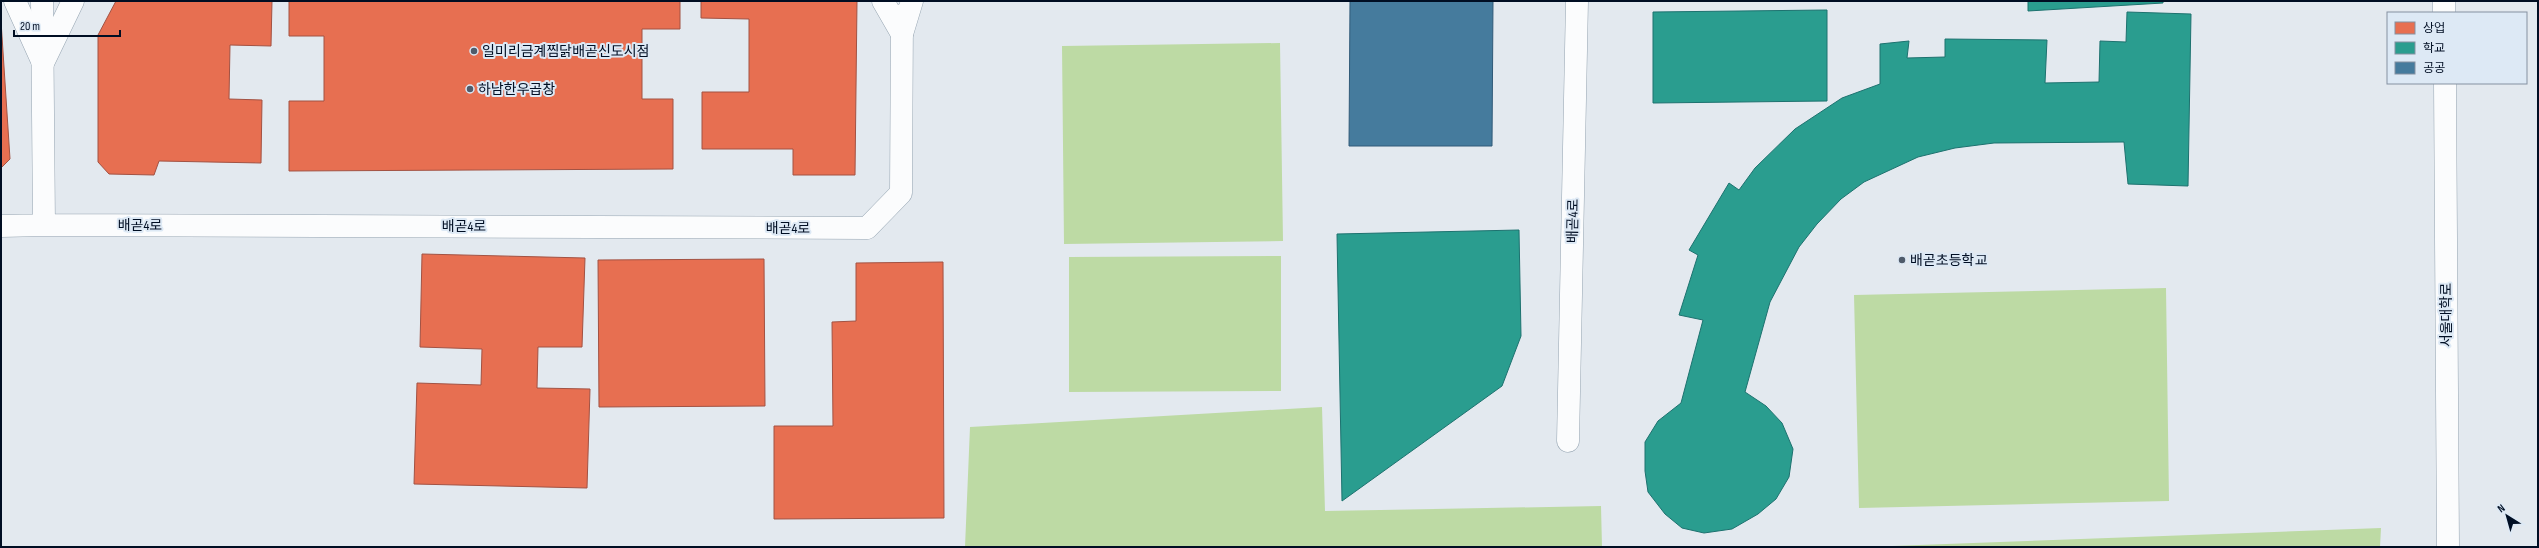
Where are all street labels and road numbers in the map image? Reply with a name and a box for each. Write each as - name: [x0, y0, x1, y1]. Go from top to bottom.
- street label: 배곧4로: [1564, 198, 1582, 243]
- street label: 배곧4로: [118, 217, 162, 234]
- street label: 배곧4로: [442, 218, 486, 235]
- street label: 배곧4로: [766, 220, 810, 237]
- street label: 서울대학로: [2438, 283, 2455, 347]

